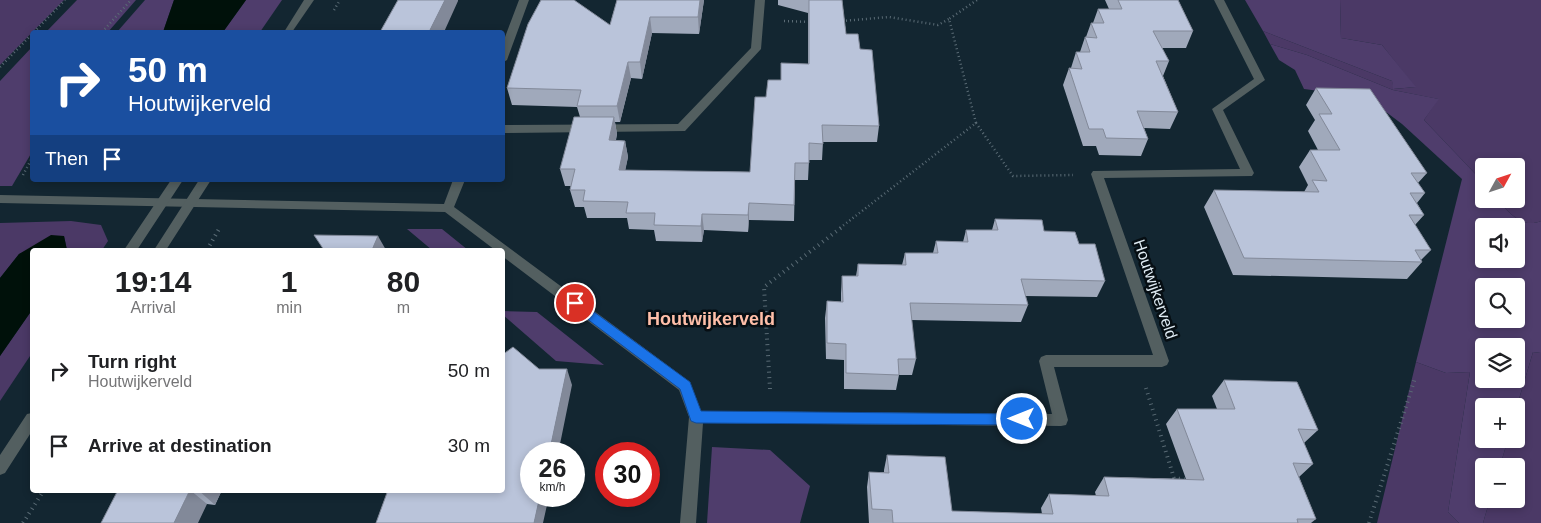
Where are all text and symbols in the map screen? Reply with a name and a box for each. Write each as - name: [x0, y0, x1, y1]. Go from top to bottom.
- icon: right: [45, 50, 110, 115]
- text: 50 m: [128, 50, 208, 89]
- text: Houtwijkerveld: [128, 91, 271, 116]
- icon: arrive: [98, 145, 126, 173]
- text: Then: [45, 148, 88, 169]
- north arrow: [1475, 158, 1525, 208]
- map controls: [1475, 158, 1525, 508]
- button: sound: [1475, 218, 1525, 268]
- street label: Houtwijkerveld: [1131, 237, 1181, 341]
- text: 19:14: [115, 265, 192, 298]
- text: 1: [281, 265, 298, 298]
- text: 80: [387, 265, 420, 298]
- button: search: [1475, 278, 1525, 328]
- pin: [554, 282, 596, 324]
- icon: arrive: [561, 289, 589, 317]
- text: Arrival: [130, 299, 176, 316]
- text: min: [276, 299, 302, 316]
- text: m: [397, 299, 410, 316]
- district label: Houtwijkerveld: [647, 309, 775, 329]
- button: layers: [1475, 338, 1525, 388]
- text: Turn right: [88, 351, 176, 372]
- icon: right: [45, 357, 73, 385]
- text: 50 m: [448, 360, 490, 381]
- text: Houtwijkerveld: [88, 373, 192, 390]
- position arrow: [995, 392, 1047, 444]
- button: +: [1475, 398, 1525, 448]
- icon: arrive: [45, 432, 73, 460]
- text: Arrive at destination: [88, 435, 272, 456]
- text: 30 m: [448, 435, 490, 456]
- speed limit sign: 30: [595, 442, 660, 507]
- text: 26: [539, 454, 566, 482]
- button: −: [1475, 458, 1525, 508]
- text: km/h: [539, 480, 566, 494]

